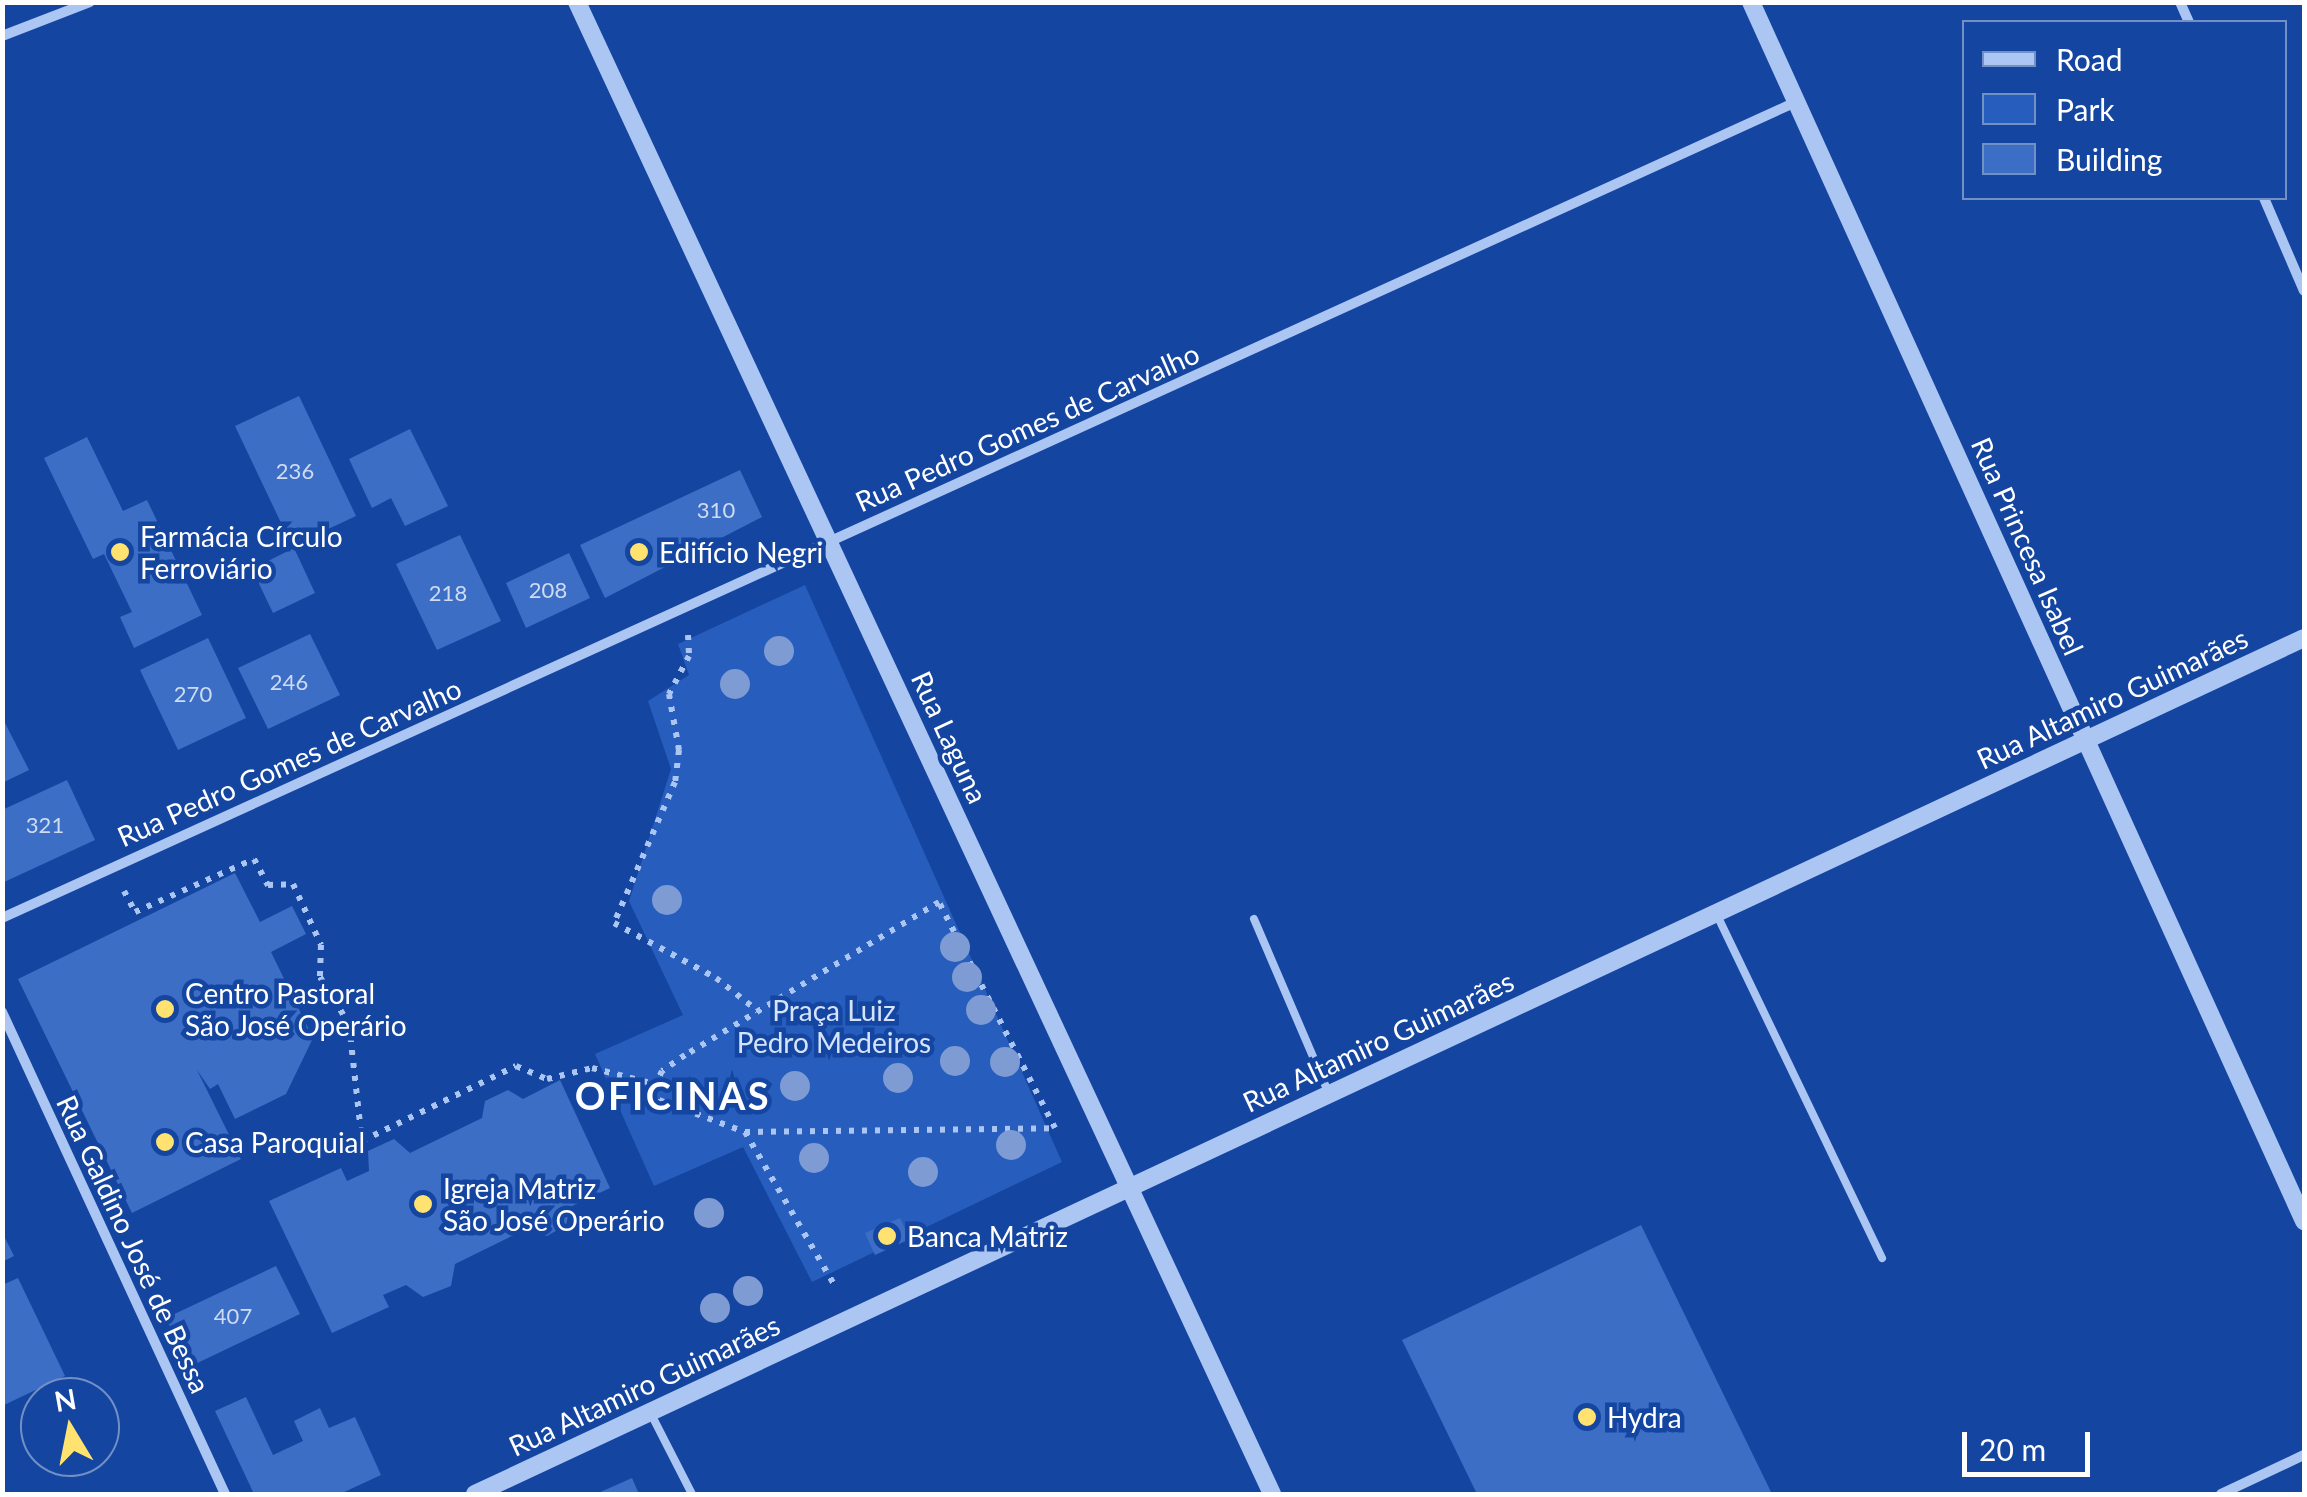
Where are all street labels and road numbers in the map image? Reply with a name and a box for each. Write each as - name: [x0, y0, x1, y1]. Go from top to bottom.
- street label: Rua Pedro Gomes de Carvalho: [850, 336, 1204, 518]
- street label: Rua Princesa Isabel: [1965, 432, 2091, 660]
- street label: Rua Altamiro Guimarães: [1971, 620, 2253, 776]
- street label: Rua Laguna: [905, 666, 995, 808]
- street label: Rua Pedro Gomes de Carvalho: [112, 671, 466, 853]
- street label: Rua Altamiro Guimarães: [1237, 963, 1519, 1119]
- street label: Rua Galdino José de Bessa: [50, 1089, 218, 1399]
- street label: Rua Altamiro Guimarães: [503, 1307, 785, 1463]

